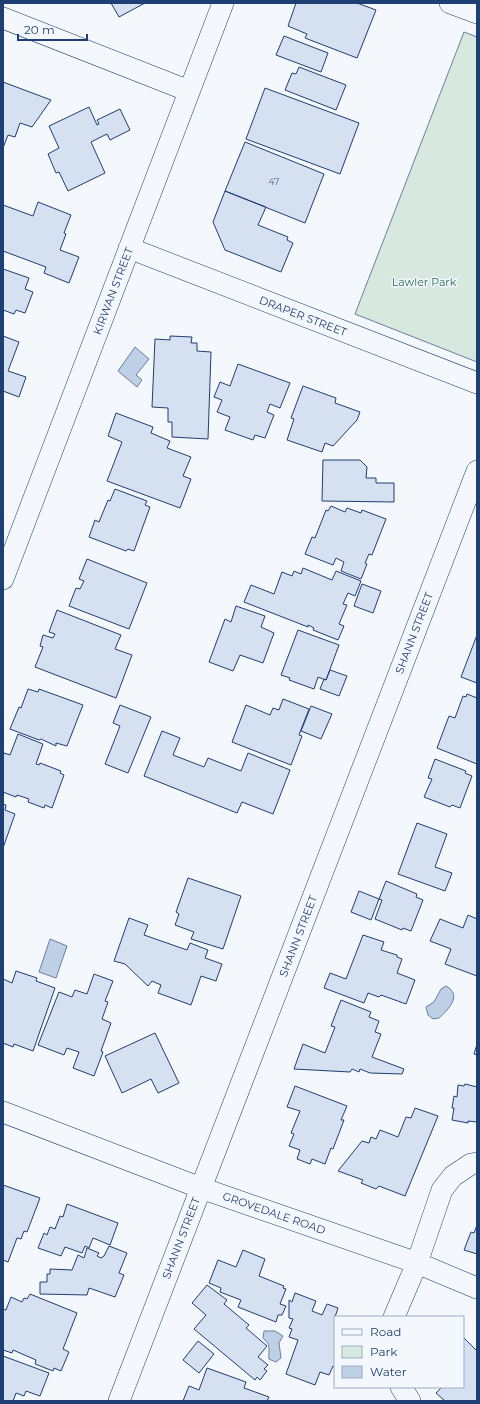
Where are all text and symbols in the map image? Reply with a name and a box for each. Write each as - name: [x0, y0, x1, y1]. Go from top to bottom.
- scale bar: [18, 16, 87, 42]
- text: 20 m: [24, 22, 55, 37]
- house number: 47: [269, 176, 279, 187]
- street label: KIRWAN STREET: [90, 245, 136, 337]
- park label: Lawler Park: [392, 275, 457, 289]
- street label: DRAPER STREET: [257, 293, 349, 339]
- street label: SHANN STREET: [392, 590, 436, 676]
- street label: SHANN STREET: [276, 893, 320, 979]
- street label: GROVEDALE ROAD: [221, 1189, 327, 1237]
- street label: SHANN STREET: [159, 1195, 203, 1281]
- legend: [334, 1316, 464, 1388]
- text: Road: [370, 1324, 401, 1339]
- text: Park: [370, 1344, 398, 1359]
- text: Water: [370, 1364, 407, 1379]

